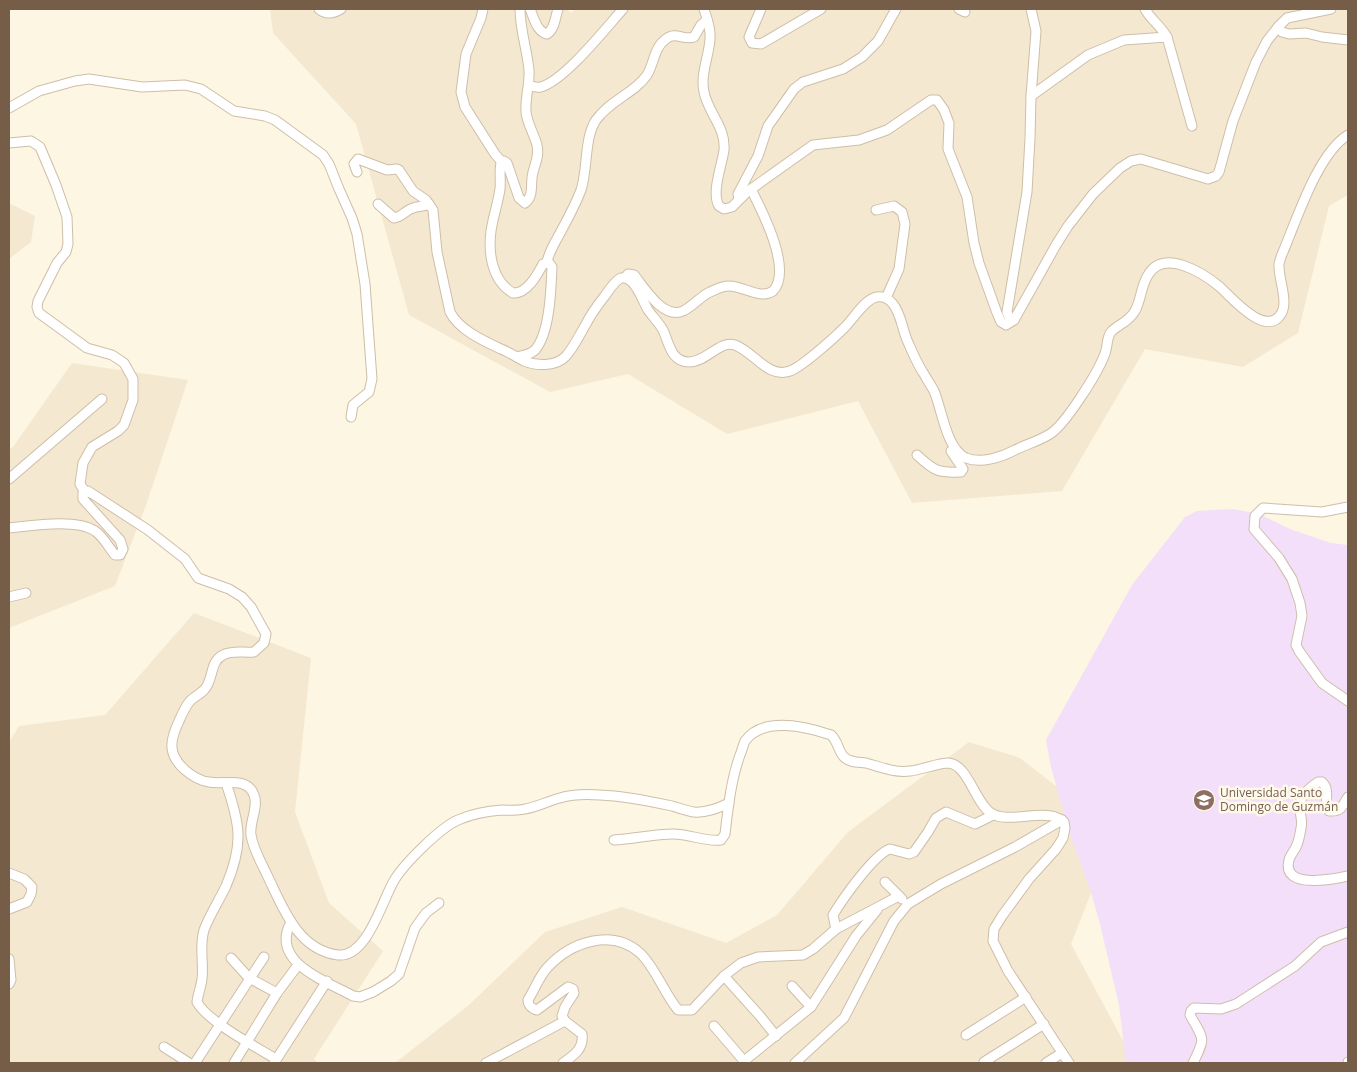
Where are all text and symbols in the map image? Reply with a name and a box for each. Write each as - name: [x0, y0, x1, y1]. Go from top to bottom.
- place label: Universidad Santo Domingo de Guzmán: [1220, 784, 1338, 815]
- school or university icon: Universidad Santo Domingo de Guzmán: [1192, 788, 1216, 812]

